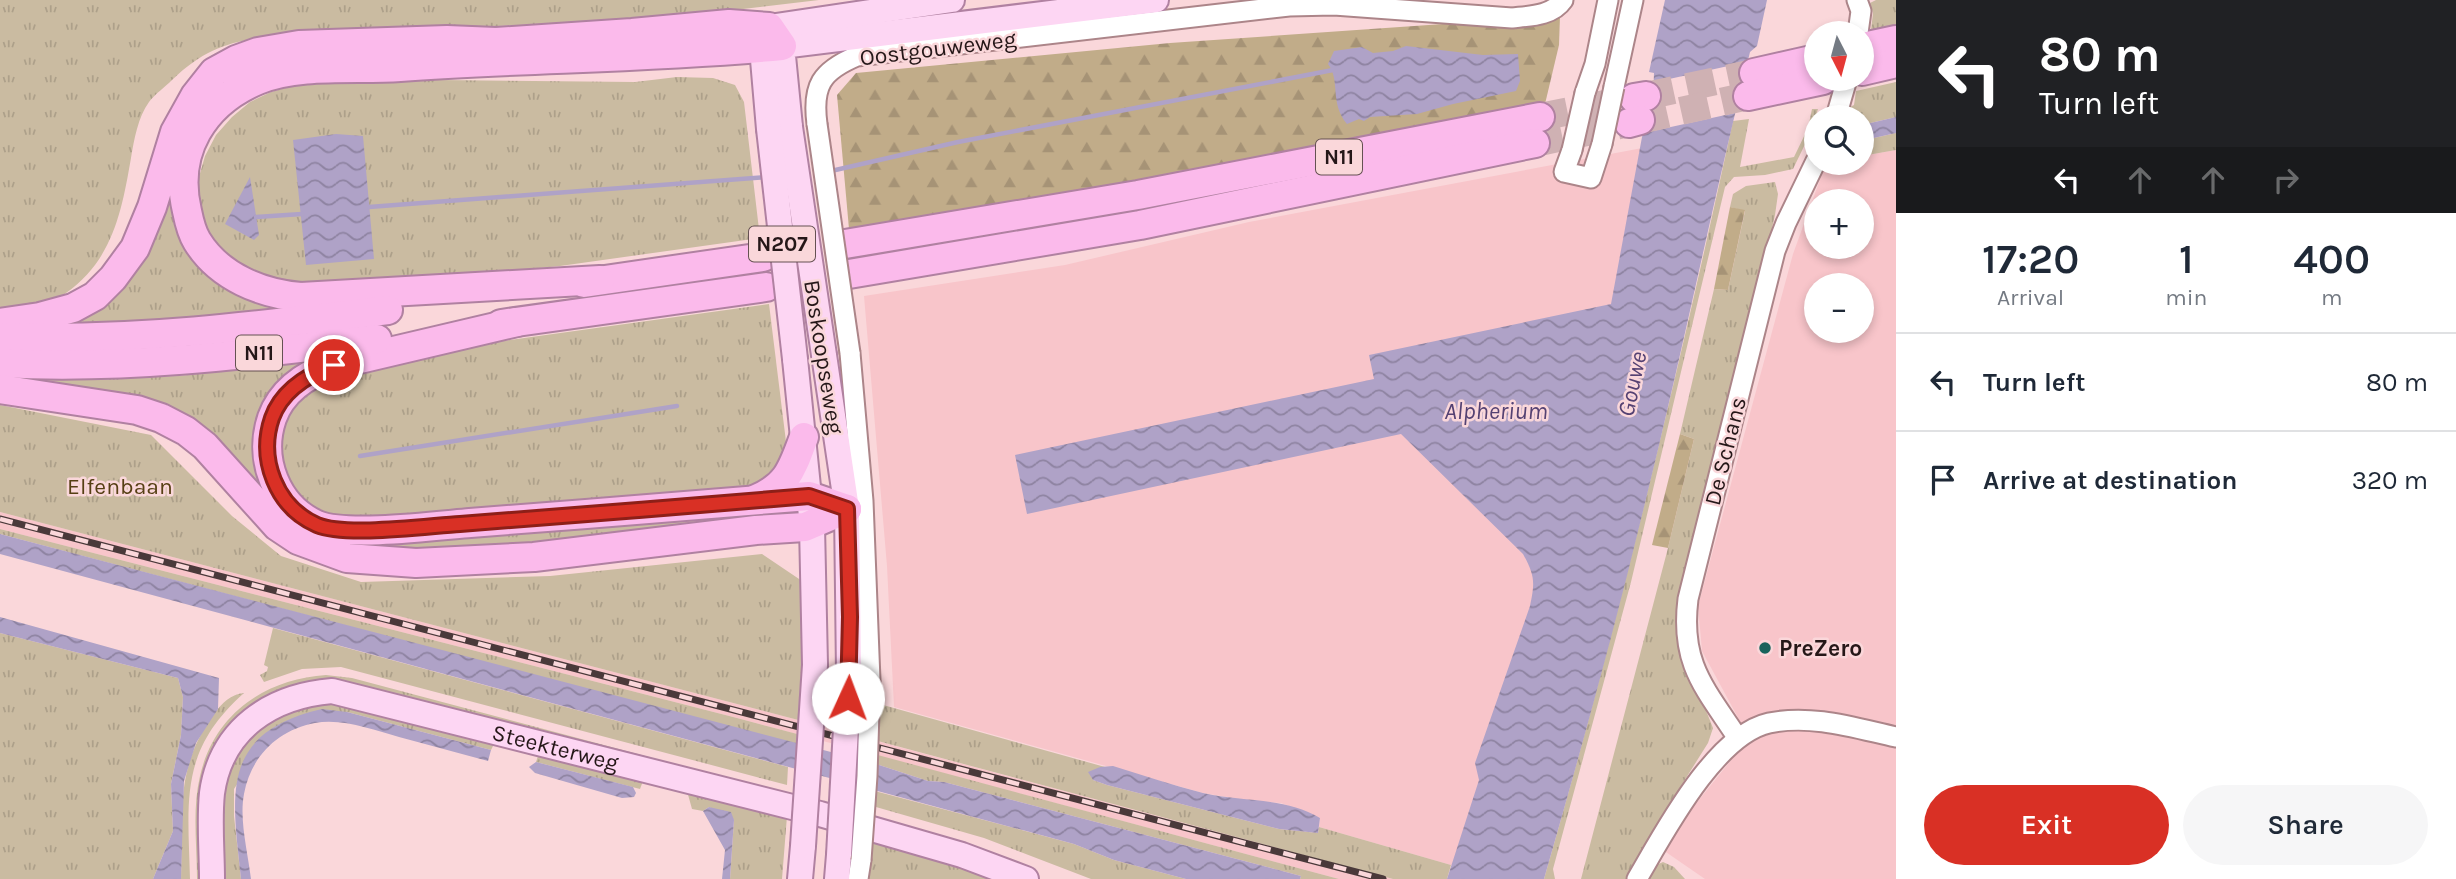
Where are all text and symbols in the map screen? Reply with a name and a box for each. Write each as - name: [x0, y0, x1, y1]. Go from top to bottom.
- north arrow: [1804, 21, 1874, 91]
- map controls: [1804, 21, 1874, 343]
- street label: Oostgouweweg: [858, 25, 1018, 71]
- text: 80 m: [2039, 26, 2161, 83]
- icon: left: [1924, 28, 2015, 119]
- text: Turn left: [2039, 85, 2159, 122]
- button: search: [1804, 105, 1874, 175]
- road number: N11: [1316, 140, 1362, 174]
- icon: left: [2048, 161, 2086, 199]
- icon: ahead: [2121, 161, 2159, 199]
- icon: ahead: [2194, 161, 2232, 199]
- icon: right: [2267, 161, 2305, 199]
- button: +: [1804, 189, 1874, 259]
- road number: N207: [749, 226, 815, 262]
- text: 17:20: [1982, 234, 2079, 284]
- text: 1: [2179, 234, 2194, 284]
- text: 400: [2293, 234, 2370, 284]
- button: −: [1804, 273, 1874, 343]
- street label: Boskoopseweg: [798, 278, 849, 436]
- text: Arrival: [1997, 284, 2064, 311]
- text: min: [2165, 284, 2207, 311]
- text: m: [2321, 284, 2342, 311]
- pin: [304, 335, 364, 395]
- road number: N11: [236, 336, 282, 370]
- icon: arrive: [315, 346, 353, 384]
- water label: Gouwe: [1611, 349, 1653, 419]
- icon: left: [1924, 363, 1962, 401]
- text: Turn left: [1983, 367, 2085, 398]
- text: 80 m: [2366, 367, 2428, 398]
- street label: De Schans: [1699, 394, 1752, 508]
- water label: Alpherium: [1444, 397, 1548, 425]
- icon: arrive: [1924, 461, 1962, 499]
- text: Arrive at destination: [1983, 465, 2237, 496]
- text: 320 m: [2352, 465, 2428, 496]
- park label: Elfenbaan: [67, 473, 173, 500]
- place label: PreZero: [1779, 635, 1862, 662]
- marker: PreZero: [1757, 640, 1773, 656]
- position arrow: [811, 661, 885, 735]
- street label: Steekterweg: [489, 719, 621, 777]
- button: Exit: [1924, 785, 2169, 865]
- button: Share: [2183, 785, 2428, 865]

